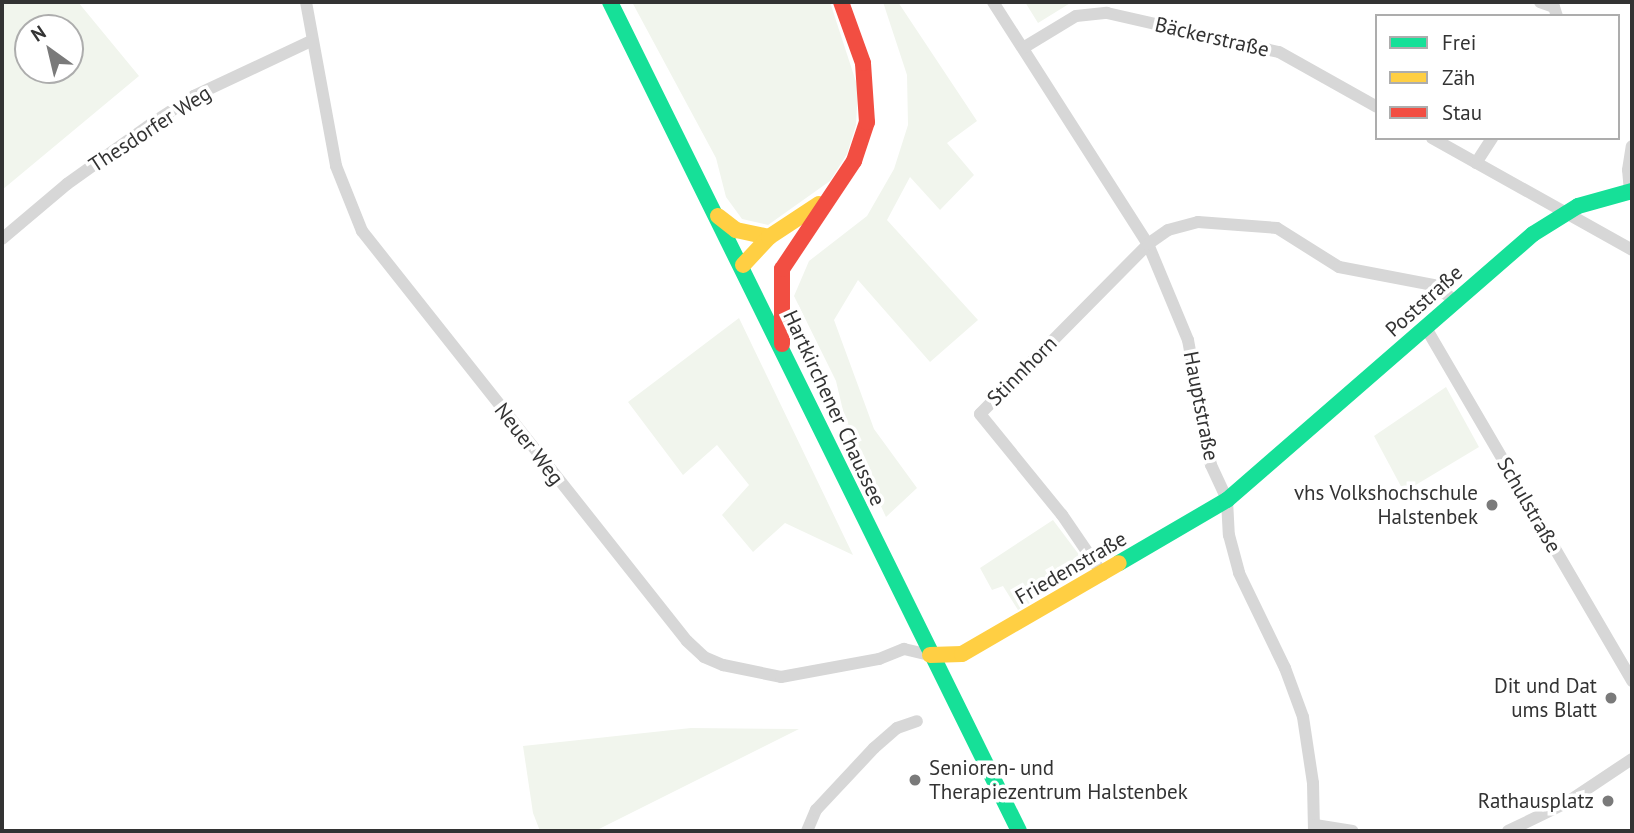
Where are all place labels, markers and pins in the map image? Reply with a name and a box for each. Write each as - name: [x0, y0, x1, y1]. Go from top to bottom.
- place label: vhs Volkshochschule Halstenbek: [1293, 480, 1478, 530]
- marker: vhs Volkshochschule Halstenbek: [1484, 497, 1500, 513]
- place label: Dit und Dat ums Blatt: [1494, 673, 1597, 723]
- marker: Dit und Dat ums Blatt: [1603, 690, 1619, 706]
- place label: Senioren- und Therapiezentrum Halstenbek: [929, 755, 1188, 805]
- marker: Senioren- und Therapiezentrum Halstenbek: [907, 772, 923, 788]
- place label: Rathausplatz: [1478, 788, 1594, 814]
- marker: Rathausplatz: [1600, 793, 1616, 809]

